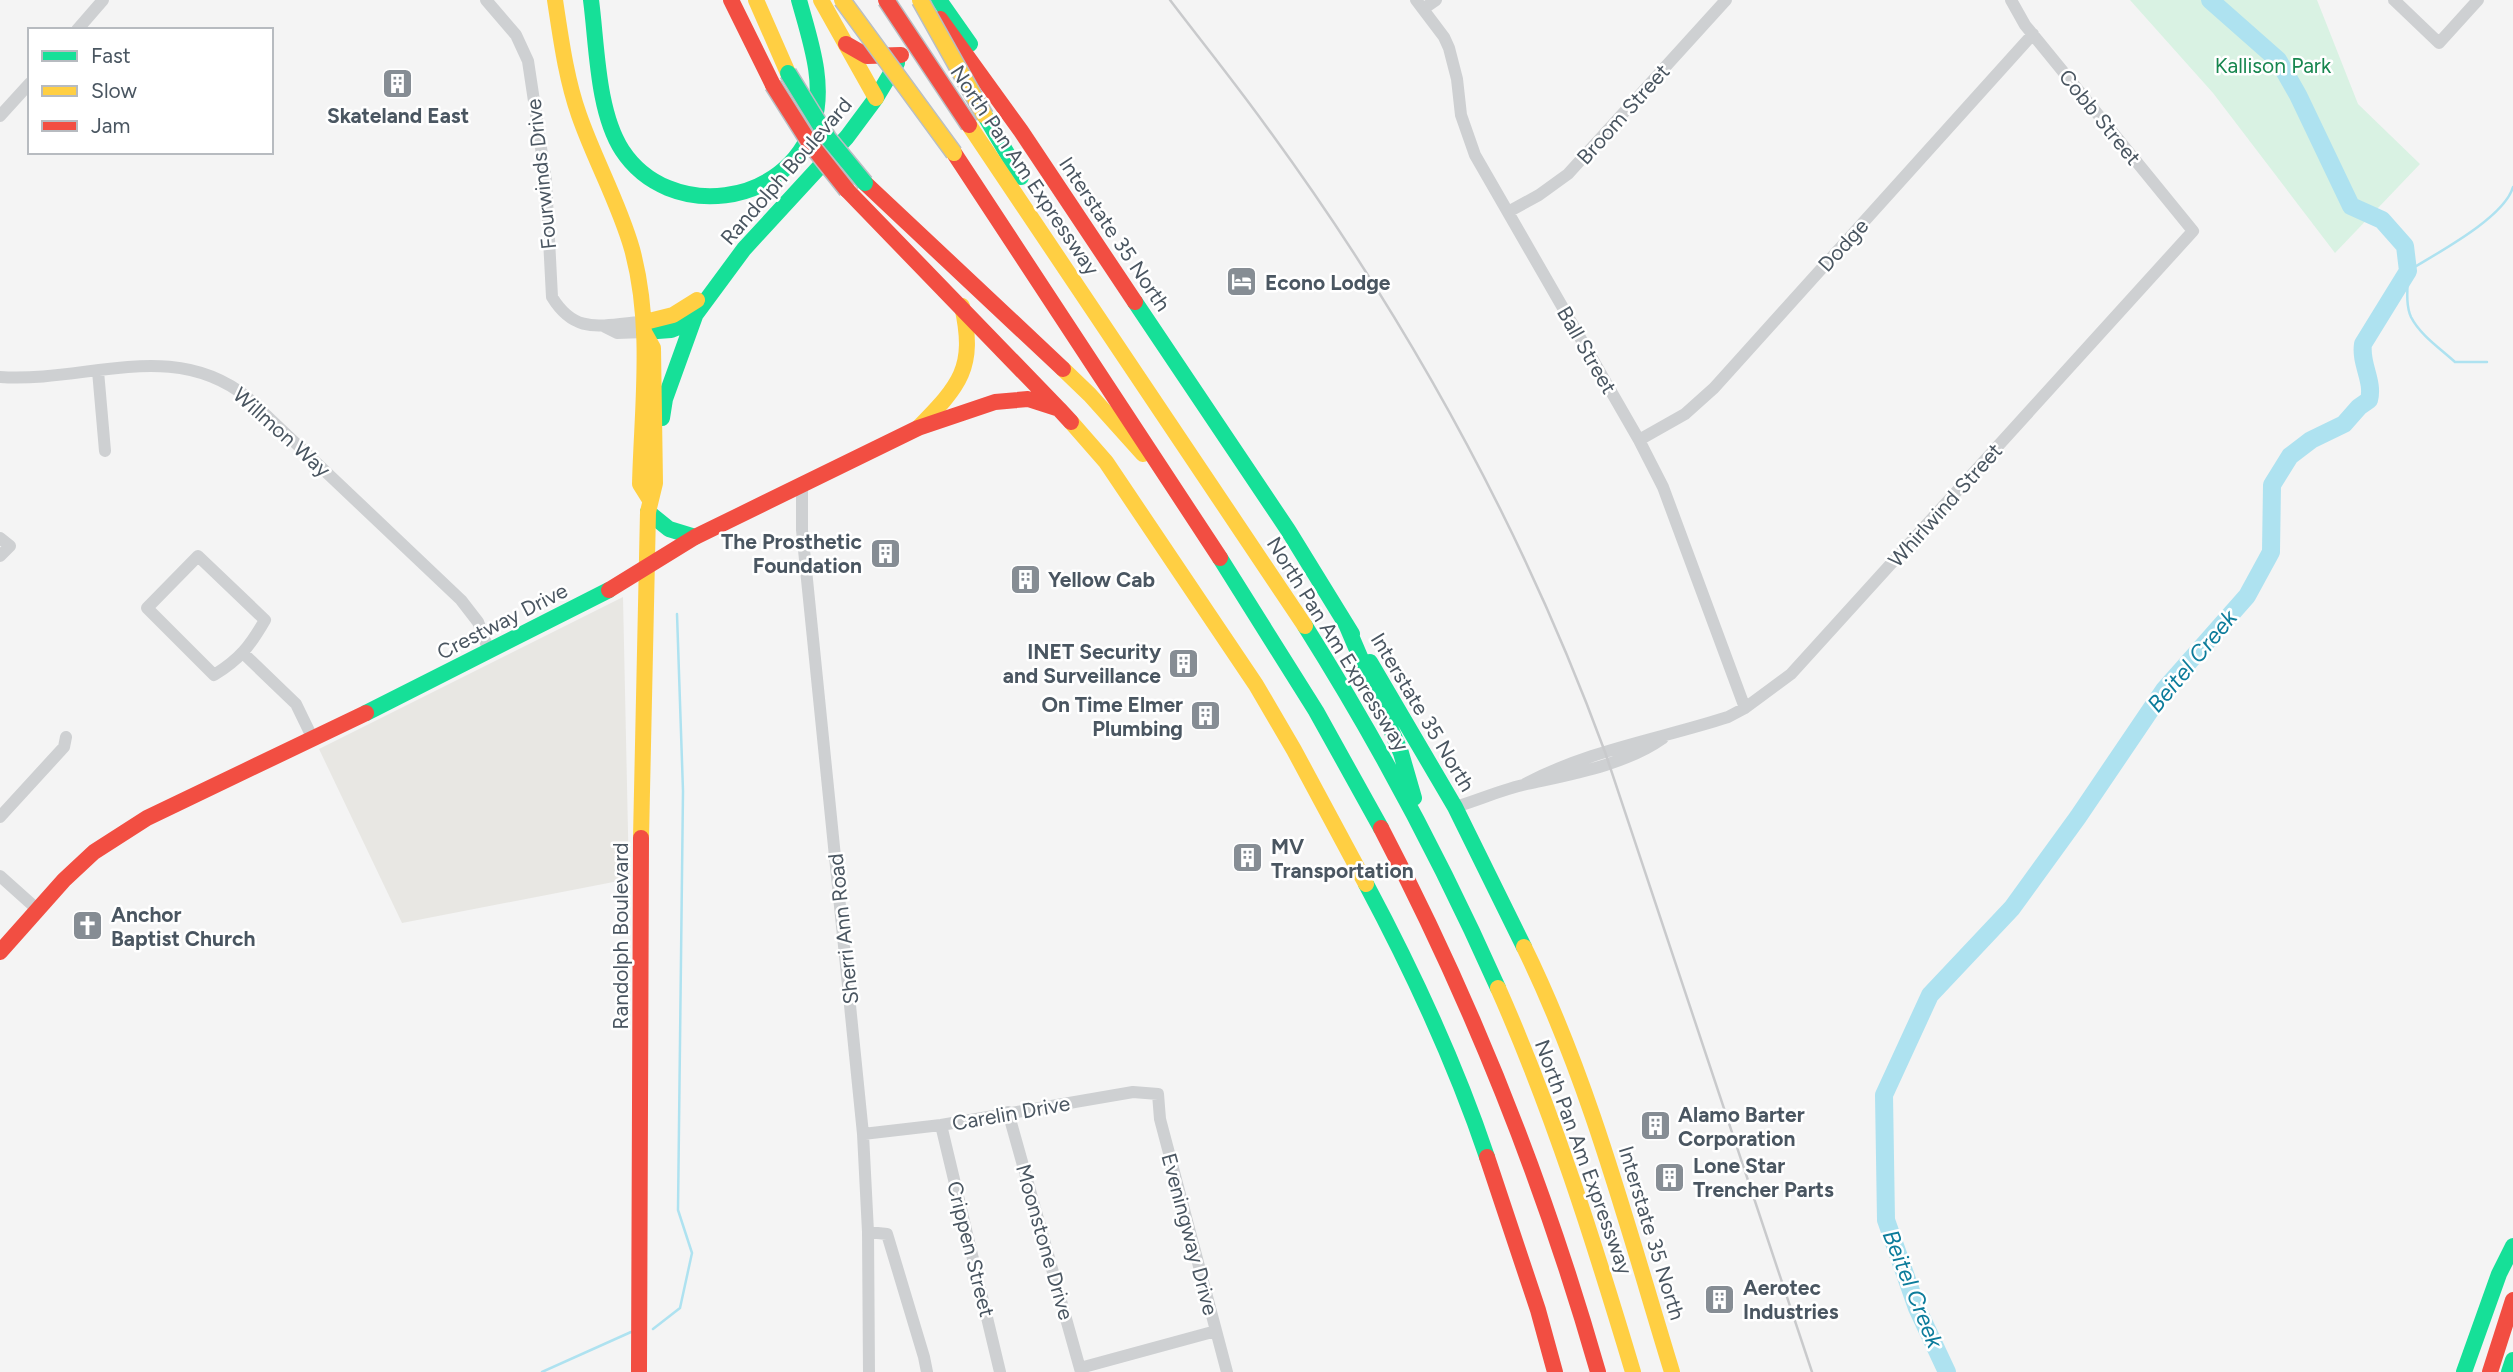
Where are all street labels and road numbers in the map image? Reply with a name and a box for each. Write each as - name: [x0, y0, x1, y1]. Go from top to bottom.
- street label: Broom Street: [1572, 59, 1675, 169]
- street label: North Pan Am Expressway: [945, 60, 1105, 280]
- street label: Cobb Street: [2054, 64, 2146, 170]
- street label: Randolph Boulevard: [715, 92, 857, 250]
- street label: Fourwinds Drive: [521, 98, 561, 250]
- street label: Interstate 35 North: [1054, 152, 1176, 316]
- street label: Dodge: [1813, 213, 1873, 277]
- street label: Ball Street: [1552, 302, 1622, 398]
- street label: Willmon Way: [228, 382, 336, 482]
- street label: Whirlwind Street: [1883, 438, 2007, 572]
- street label: North Pan Am Expressway: [1262, 532, 1414, 756]
- street label: Crestway Drive: [433, 577, 571, 665]
- street label: Interstate 35 North: [1366, 628, 1480, 796]
- street label: Randolph Boulevard: [608, 842, 633, 1030]
- street label: Sherri Ann Road: [823, 852, 863, 1006]
- street label: North Pan Am Expressway: [1530, 1036, 1638, 1278]
- street label: Carelin Drive: [950, 1090, 1072, 1136]
- street label: Interstate 35 North: [1614, 1143, 1690, 1323]
- street label: Eveningway Drive: [1156, 1150, 1224, 1318]
- street label: Moonstone Drive: [1011, 1161, 1079, 1323]
- street label: Crippen Street: [942, 1178, 1000, 1320]

